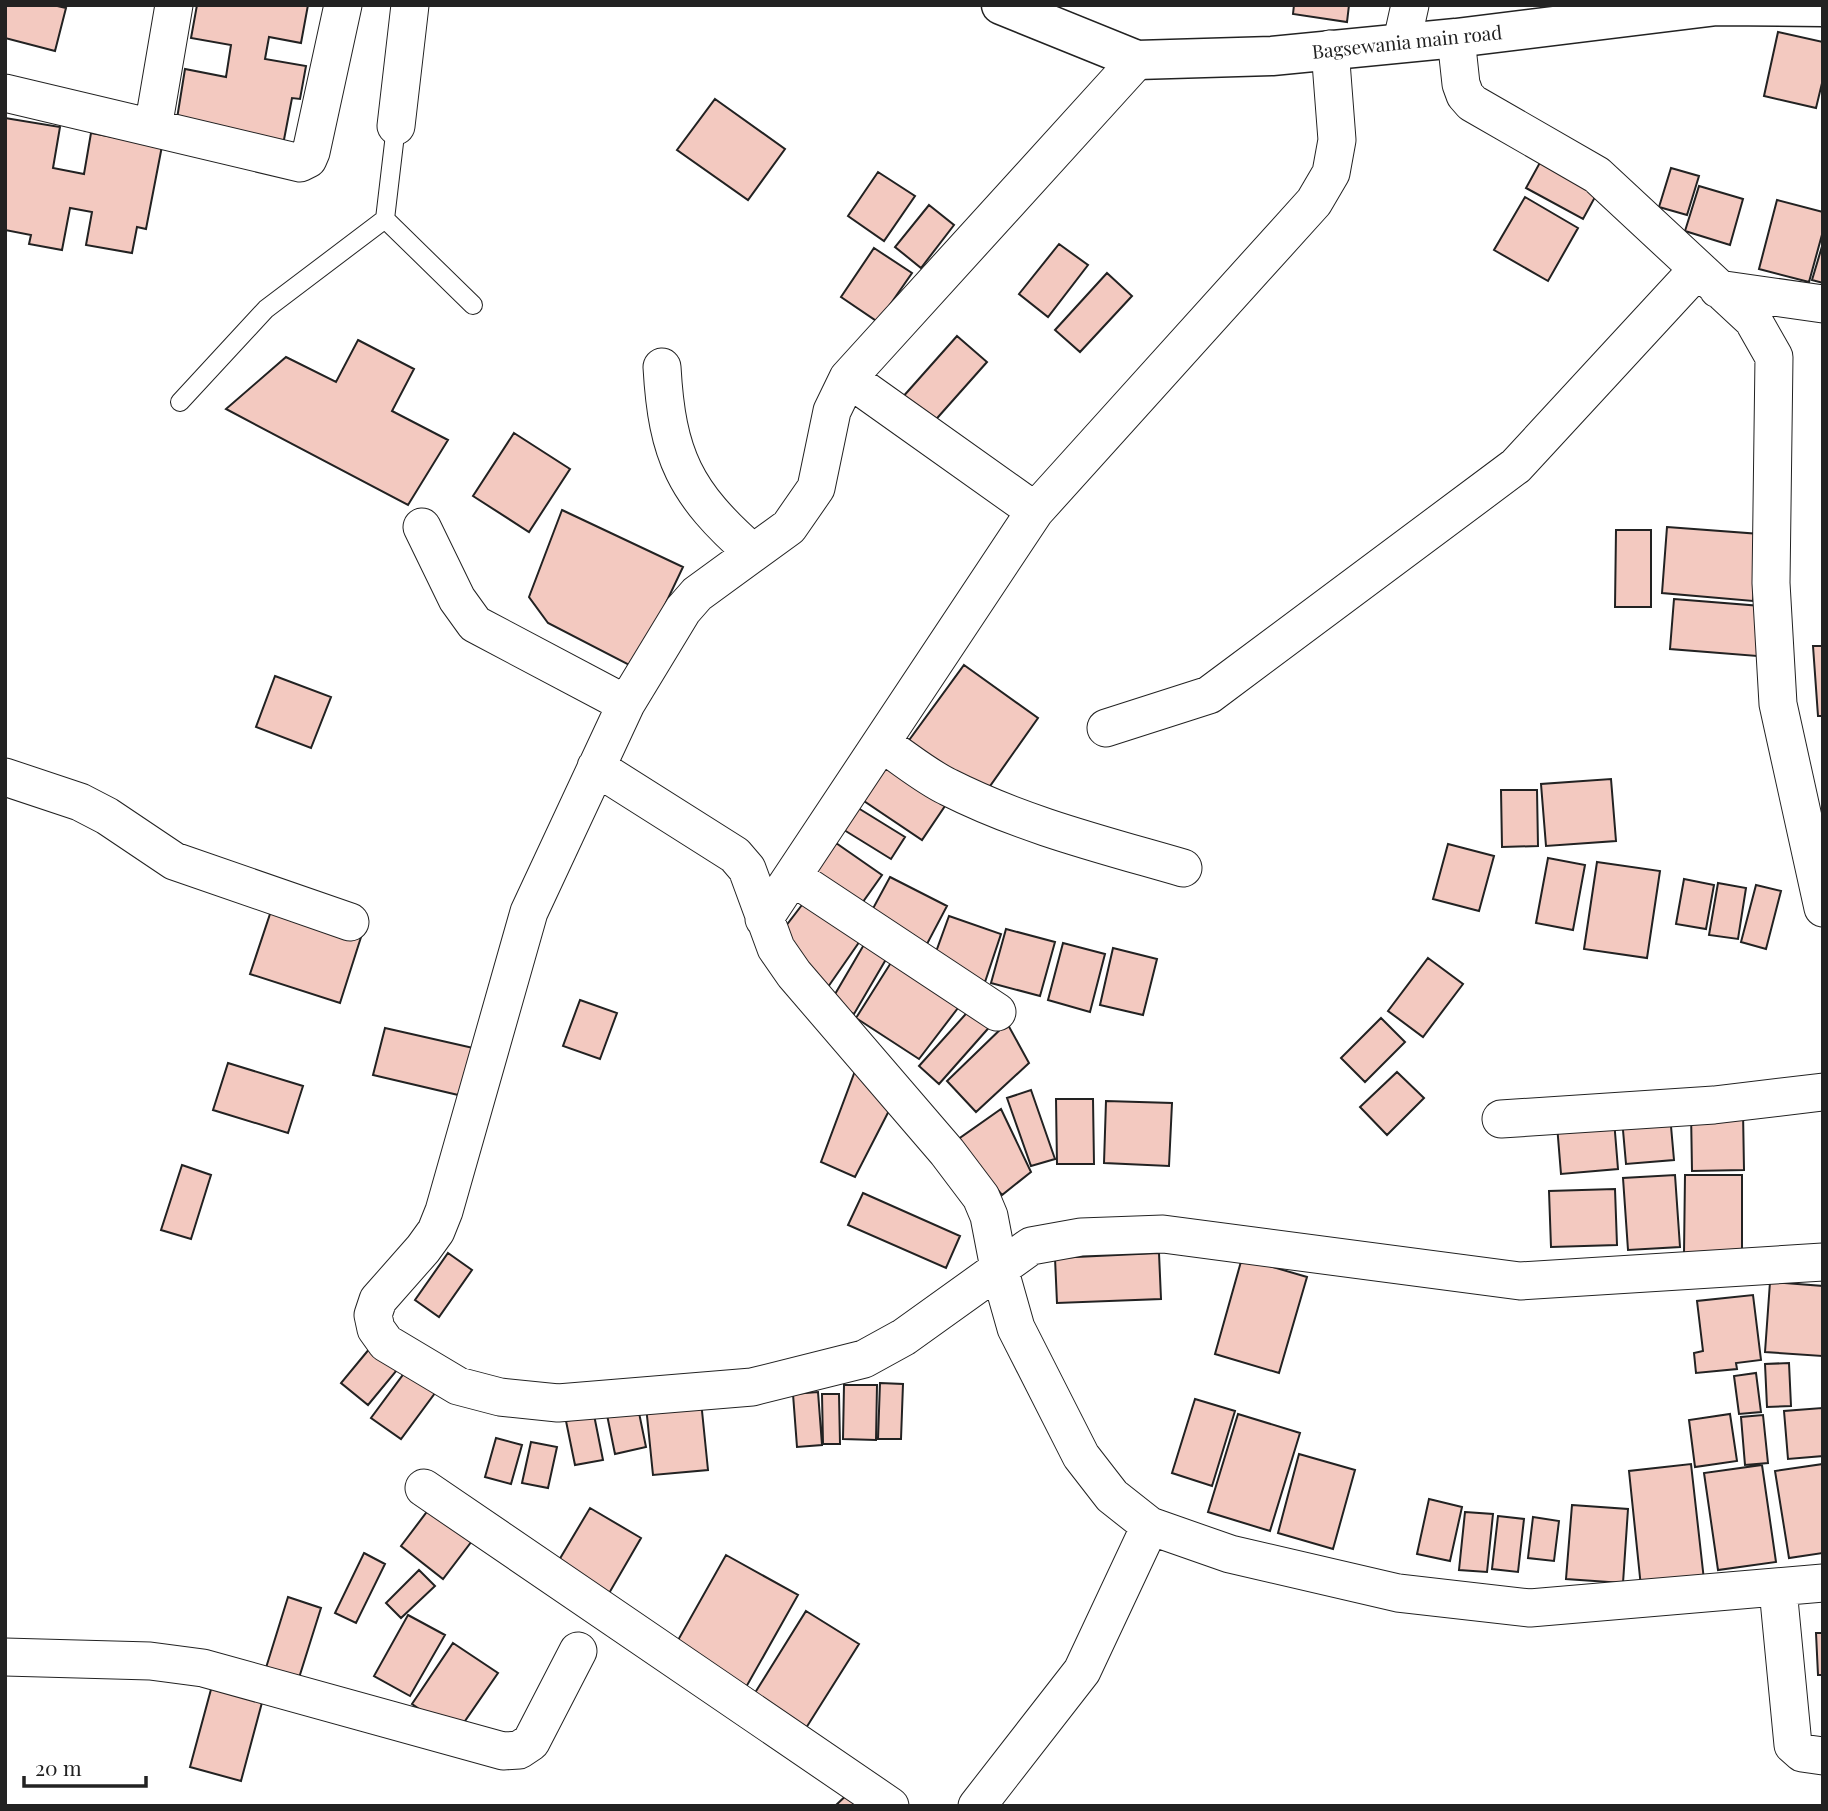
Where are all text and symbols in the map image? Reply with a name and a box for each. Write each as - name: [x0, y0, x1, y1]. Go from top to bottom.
- street label: Bagsewania main road: [1311, 18, 1503, 64]
- scale bar: [24, 1744, 147, 1788]
- text: 20 m: [35, 1753, 82, 1781]

